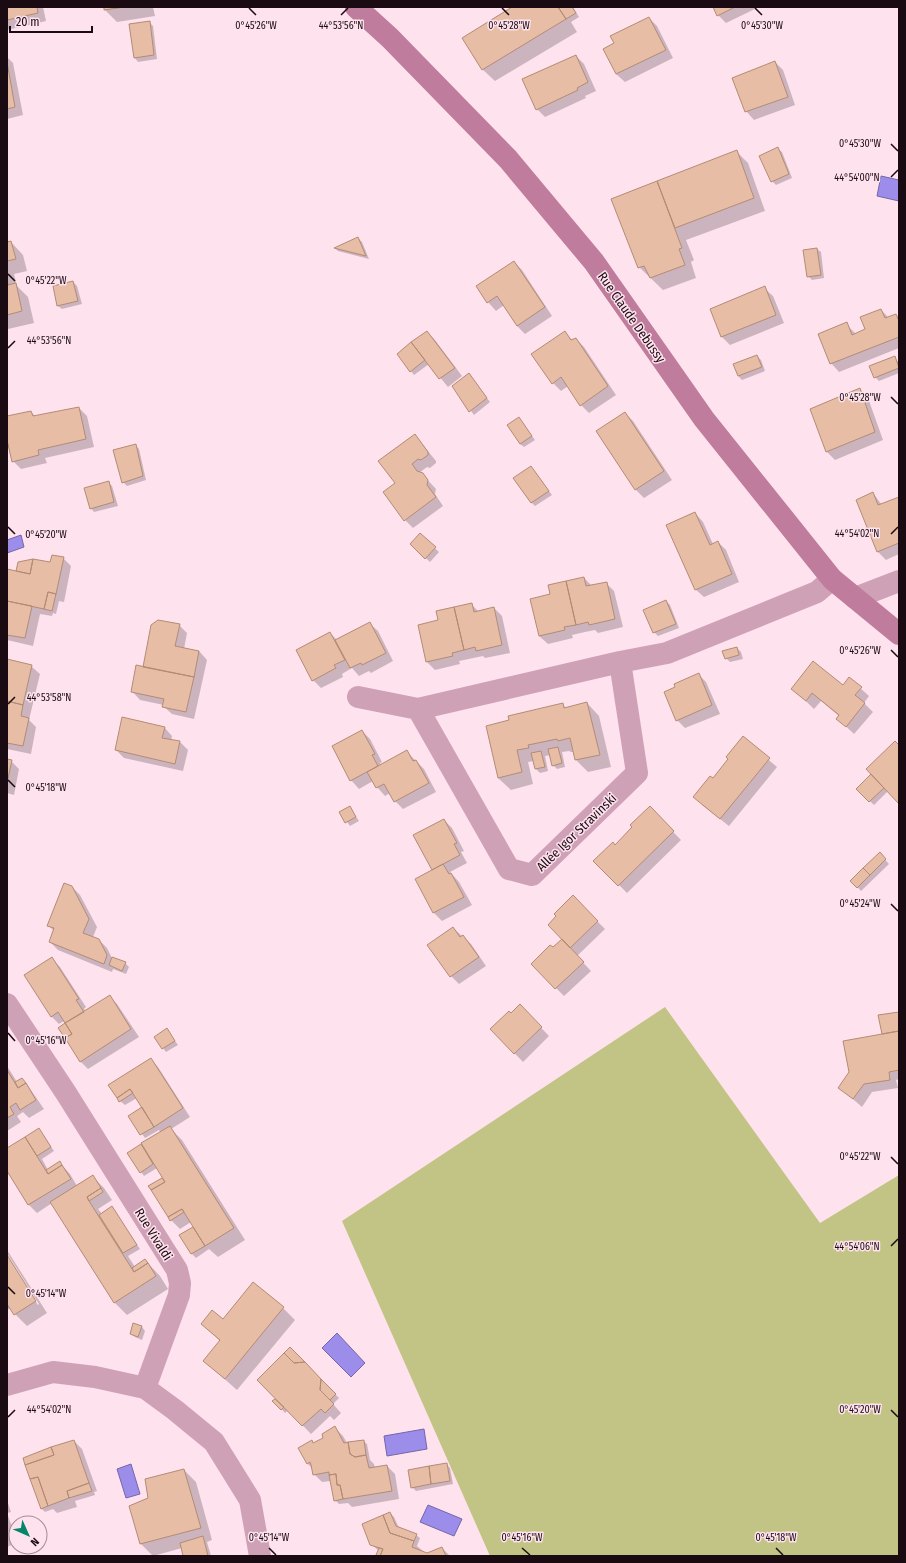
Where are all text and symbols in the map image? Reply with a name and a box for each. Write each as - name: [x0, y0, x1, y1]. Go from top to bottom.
- scale bar: [10, 8, 92, 34]
- text: 20 m: [16, 15, 40, 29]
- text: 0°45'26"W: [235, 20, 277, 32]
- text: 44°53'56"N: [319, 20, 363, 32]
- text: 0°45'28"W: [488, 20, 530, 32]
- text: 0°45'30"W: [741, 20, 783, 32]
- text: 0°45'30"W: [839, 138, 881, 150]
- text: 44°54'00"N: [834, 172, 880, 184]
- street label: Rue Claude Debussy: [595, 269, 669, 366]
- text: 0°45'22"W: [25, 275, 67, 287]
- text: 44°53'56"N: [27, 335, 71, 347]
- text: 0°45'28"W: [839, 392, 881, 404]
- text: 44°54'02"N: [835, 528, 879, 540]
- text: 0°45'20"W: [25, 529, 67, 541]
- text: 0°45'26"W: [839, 645, 881, 657]
- text: 44°53'58"N: [27, 692, 71, 704]
- text: 0°45'18"W: [26, 782, 67, 794]
- street label: Allée Igor Stravinski: [533, 790, 619, 874]
- text: 0°45'24"W: [840, 898, 881, 910]
- text: 0°45'16"W: [26, 1035, 67, 1047]
- text: 0°45'22"W: [839, 1151, 881, 1163]
- street label: Rue Vivaldi: [132, 1205, 175, 1263]
- text: 44°54'06"N: [834, 1241, 880, 1253]
- text: 0°45'14"W: [26, 1288, 67, 1300]
- text: 44°54'02"N: [27, 1404, 71, 1416]
- text: 0°45'20"W: [839, 1404, 881, 1416]
- north arrow: [8, 1515, 48, 1555]
- text: 0°45'14"W: [249, 1532, 290, 1544]
- text: 0°45'16"W: [502, 1532, 543, 1544]
- text: 0°45'18"W: [756, 1532, 797, 1544]
- text: N: [28, 1535, 42, 1549]

